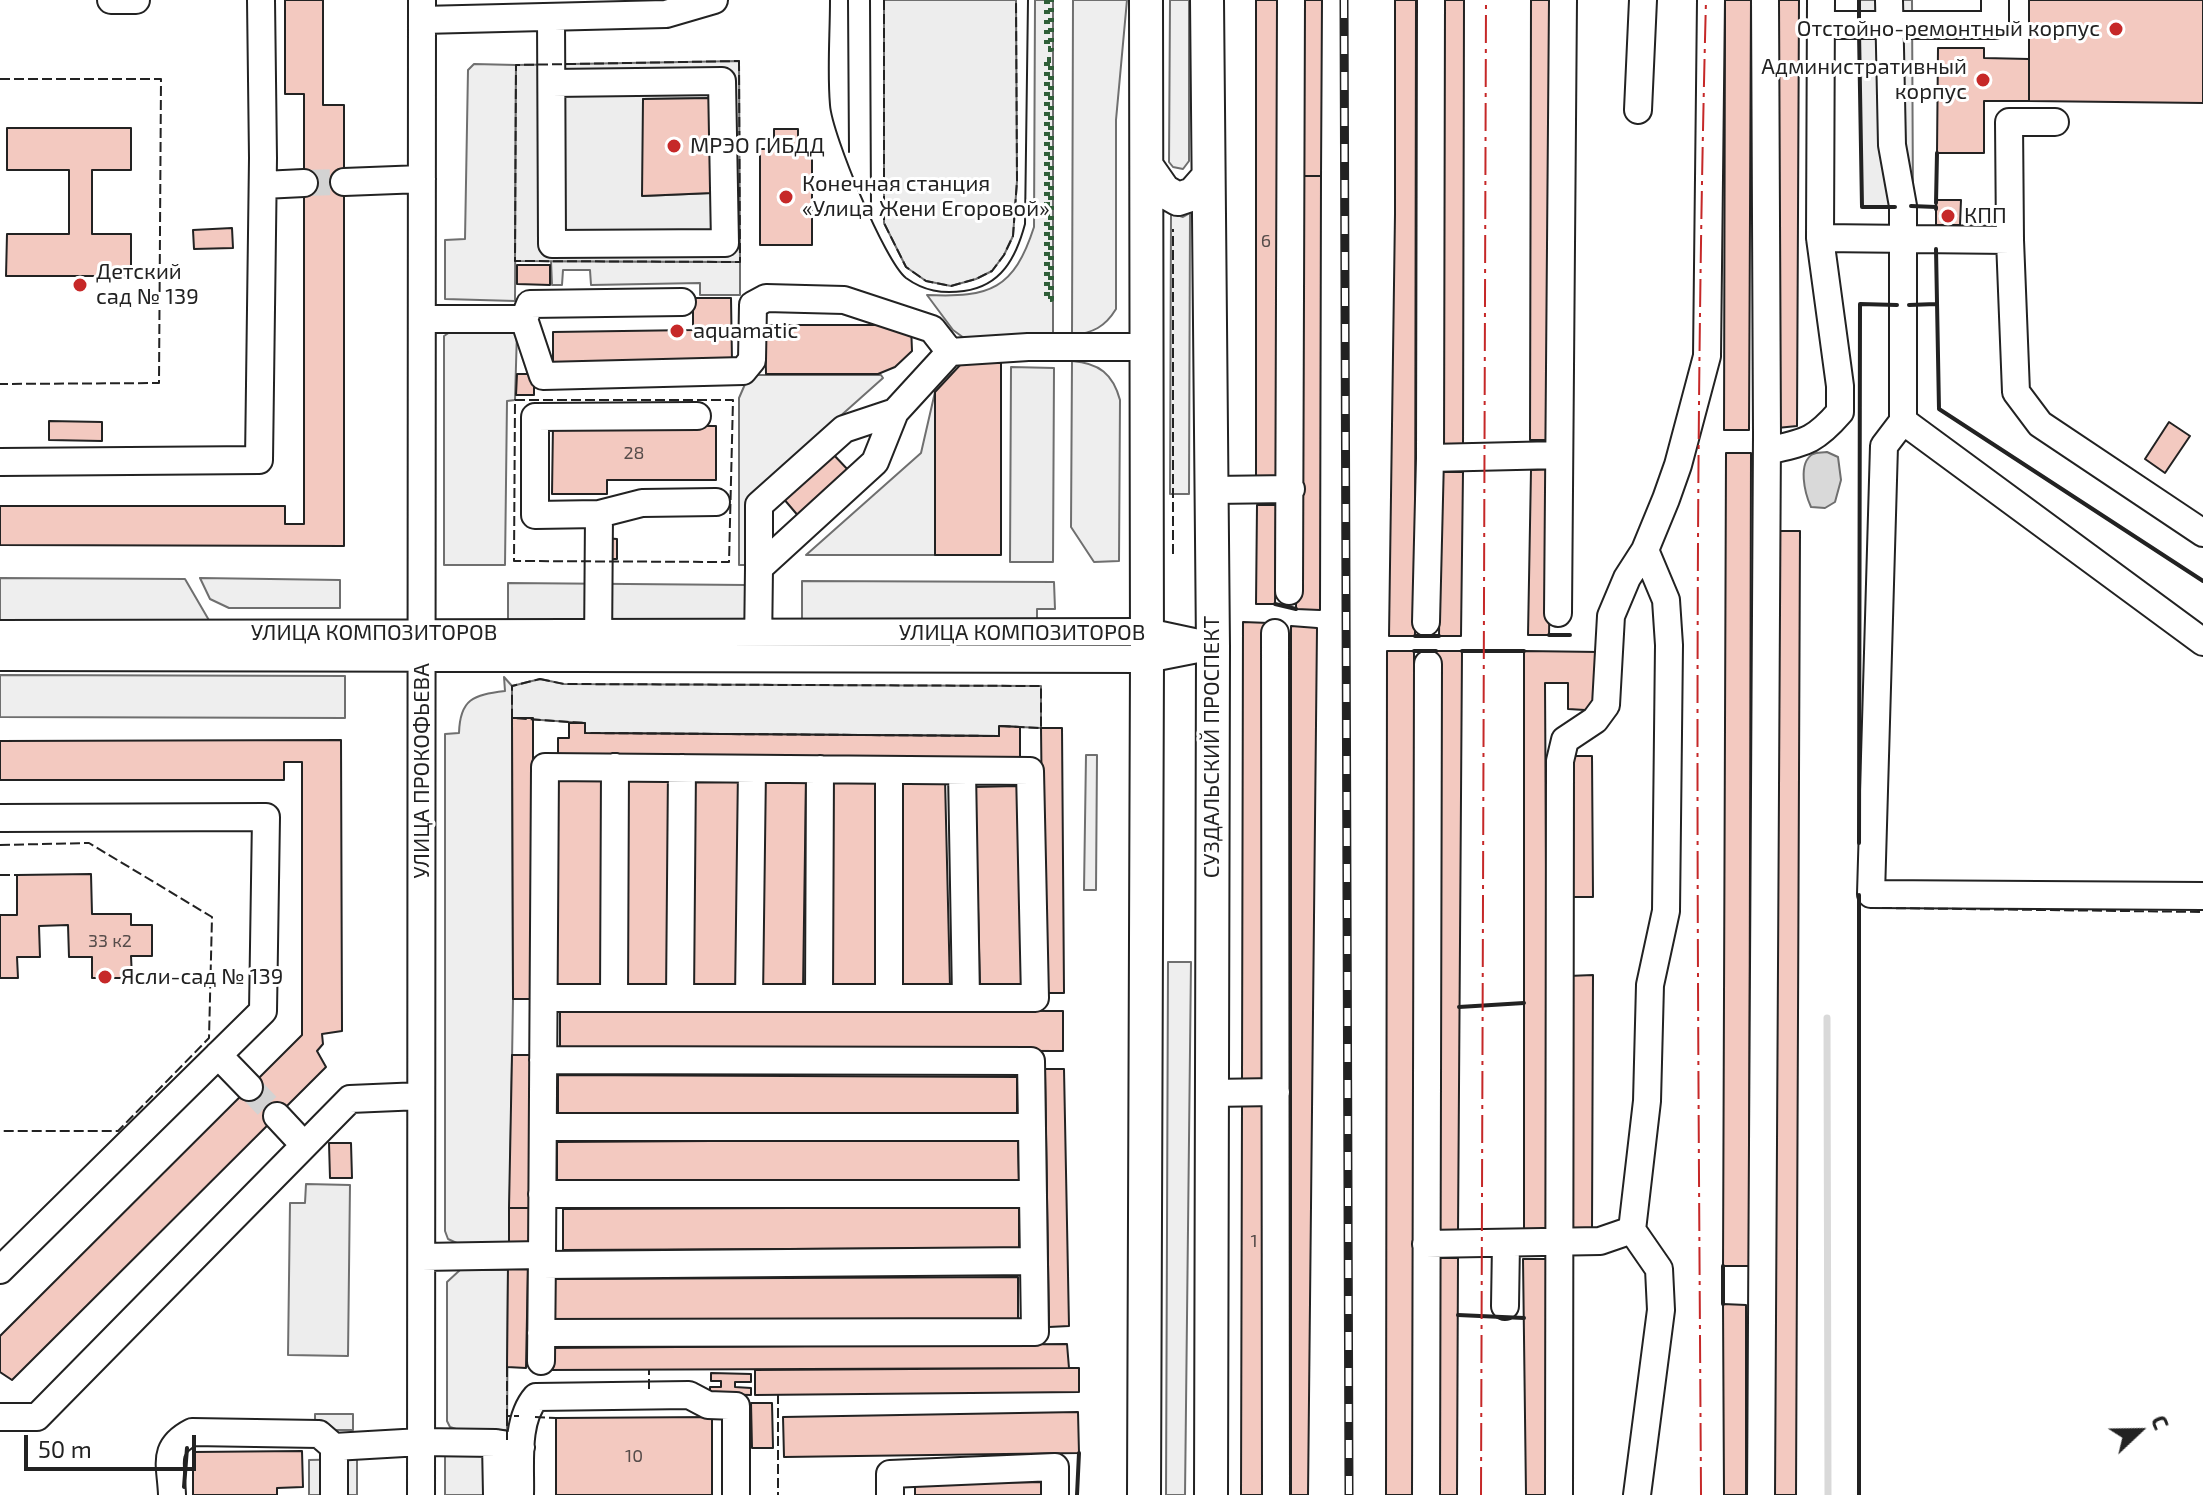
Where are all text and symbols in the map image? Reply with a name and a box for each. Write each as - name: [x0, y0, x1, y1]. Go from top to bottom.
- place label: Отстойно-ремонтный корпус: [1797, 16, 2100, 42]
- marker: Отстойно-ремонтный корпус: [2107, 20, 2125, 38]
- place label: Административный корпус: [1761, 54, 1967, 106]
- marker: Административный корпус: [1974, 71, 1992, 89]
- place label: МРЭО ГИБДД: [690, 133, 825, 159]
- marker: МРЭО ГИБДД: [665, 137, 683, 155]
- place label: Конечная станция «Улица Жени Егоровой»: [802, 171, 1050, 222]
- marker: Конечная станция «Улица Жени Егоровой»: [777, 188, 795, 206]
- place label: КПП: [1964, 203, 2007, 229]
- marker: КПП: [1939, 207, 1957, 225]
- house number: 6: [1261, 230, 1271, 252]
- place label: Детский сад № 139: [96, 259, 199, 310]
- marker: Детский сад № 139: [71, 276, 89, 294]
- place label: aquamatic: [693, 318, 798, 344]
- marker: aquamatic: [668, 322, 686, 340]
- house number: 28: [623, 442, 645, 464]
- street label: СУЗДАЛЬСКИЙ ПРОСПЕКТ: [1199, 616, 1225, 878]
- street label: УЛИЦА КОМПОЗИТОРОВ: [251, 620, 497, 646]
- street label: УЛИЦА КОМПОЗИТОРОВ: [899, 620, 1145, 646]
- street label: УЛИЦА ПРОКОФЬЕВА: [409, 663, 435, 879]
- house number: 33 к2: [88, 930, 132, 952]
- place label: Ясли-сад № 139: [121, 964, 283, 990]
- marker: Ясли-сад № 139: [96, 968, 114, 986]
- house number: 1: [1250, 1230, 1258, 1252]
- north arrow: [2099, 1391, 2179, 1471]
- text: С: [2147, 1411, 2176, 1433]
- scale bar: [28, 1419, 200, 1469]
- text: 50 m: [38, 1434, 92, 1463]
- house number: 10: [625, 1445, 643, 1467]

